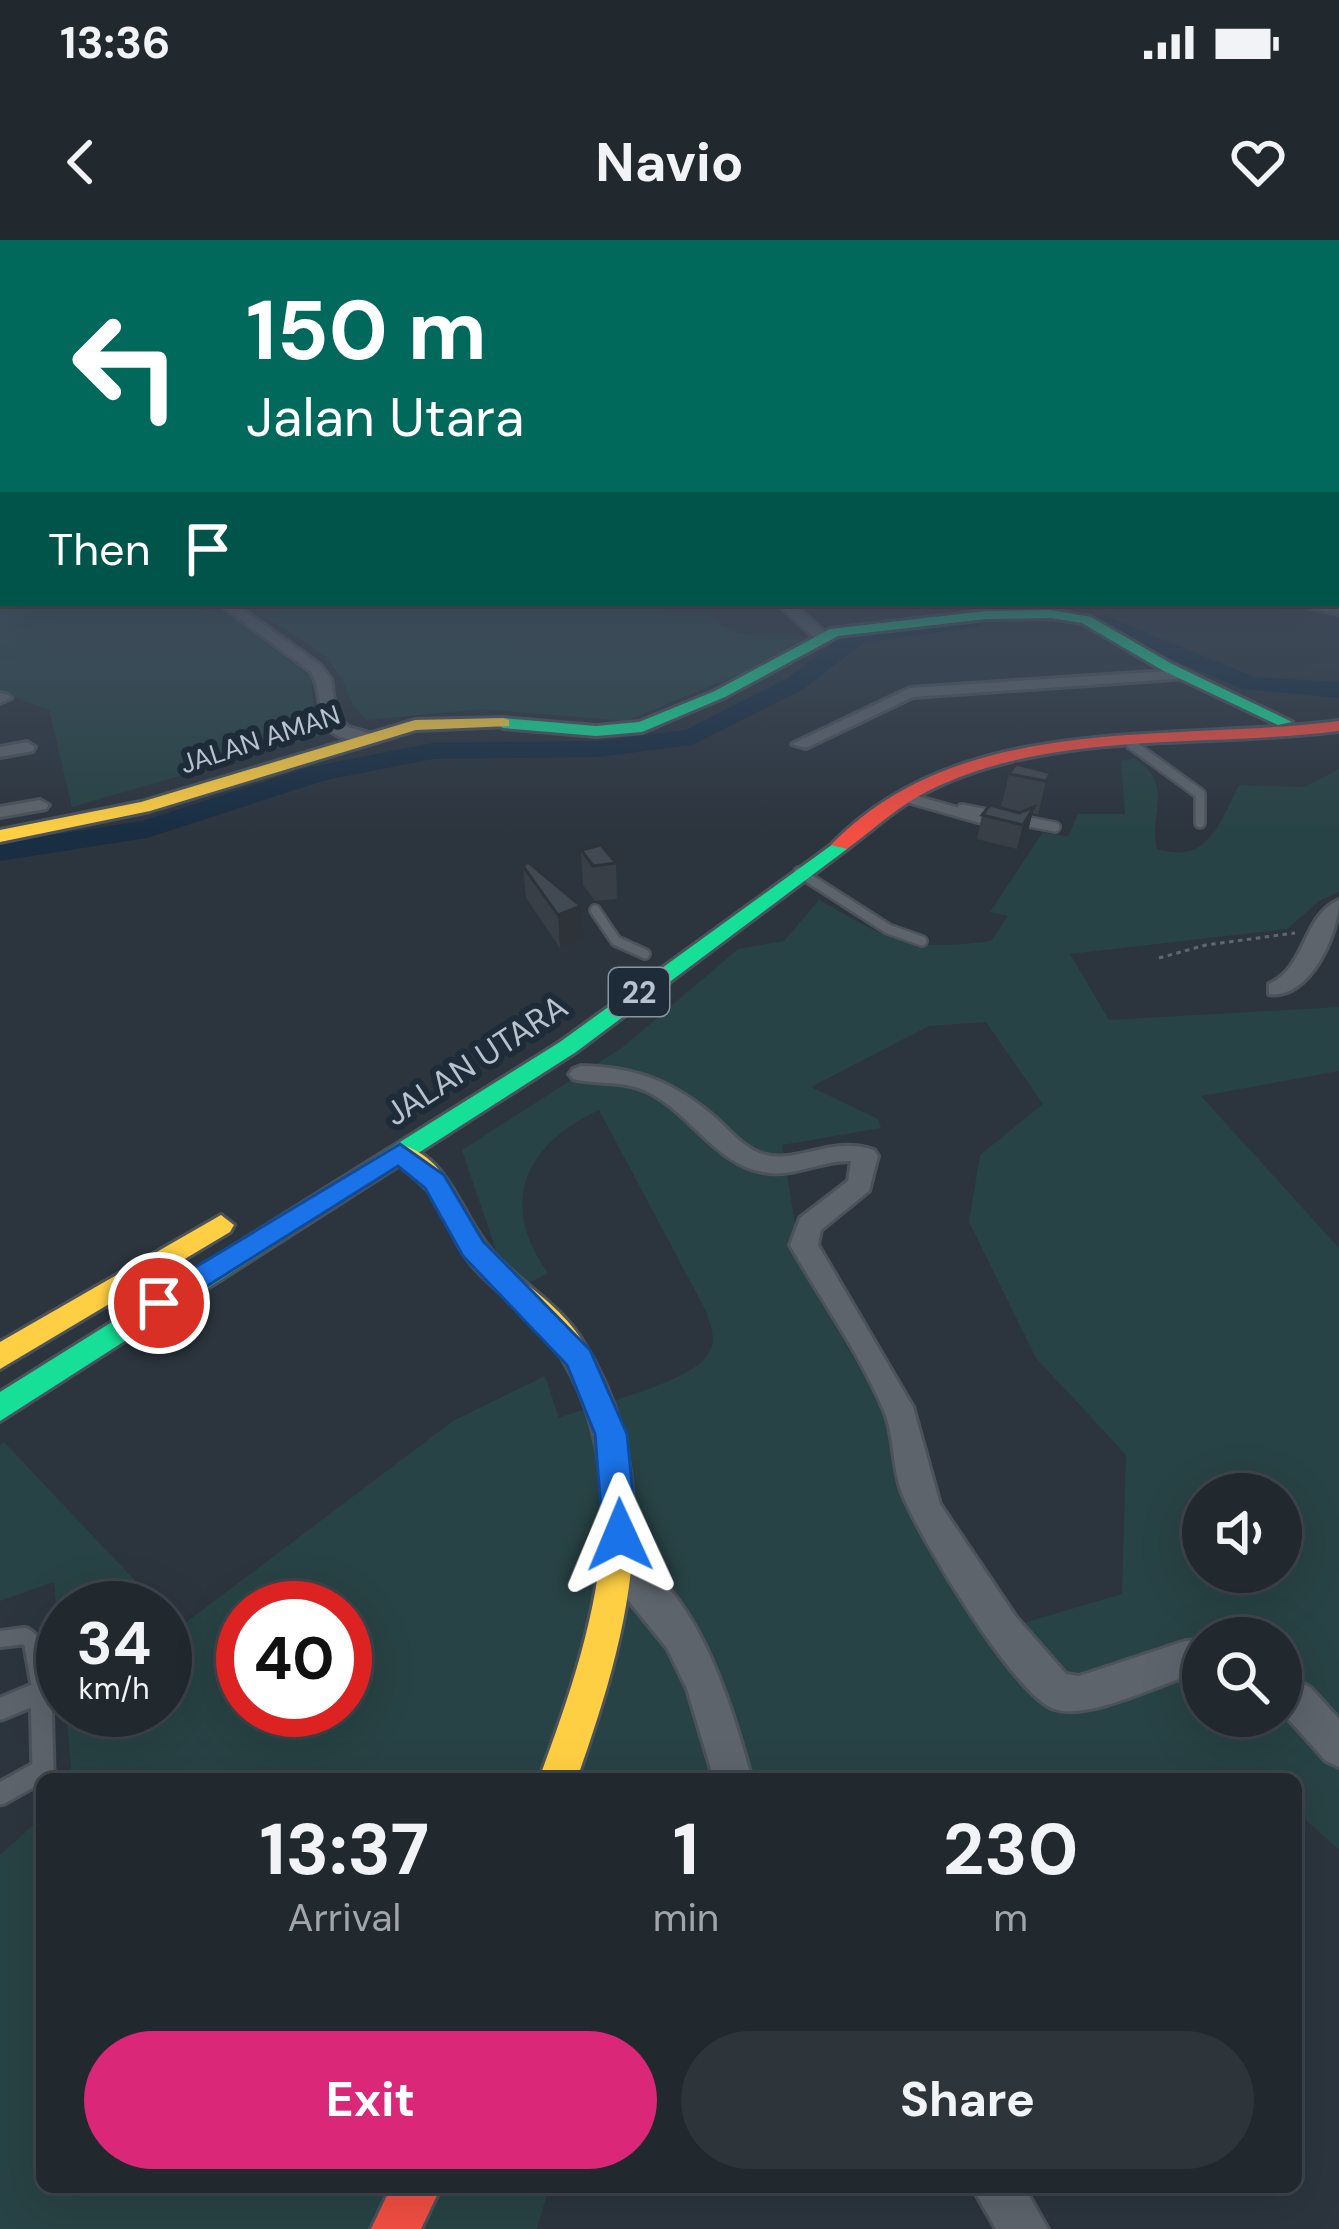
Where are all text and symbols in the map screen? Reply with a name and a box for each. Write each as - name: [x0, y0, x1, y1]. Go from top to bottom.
- text: 13:36: [60, 13, 171, 72]
- text: Navio: [595, 127, 744, 198]
- icon: back: [48, 129, 114, 195]
- icon: heart: [1225, 129, 1291, 195]
- text: 150 m: [246, 276, 487, 385]
- icon: left: [48, 288, 204, 444]
- text: Jalan Utara: [246, 382, 524, 453]
- icon: arrive: [175, 516, 241, 582]
- text: Then: [48, 520, 151, 579]
- street label: JALAN AMAN: [176, 697, 344, 781]
- road number: 22: [609, 968, 669, 1016]
- street label: JALAN UTARA: [377, 985, 575, 1135]
- pin: [108, 1252, 210, 1354]
- icon: arrive: [126, 1270, 192, 1336]
- position arrow: [557, 1472, 683, 1598]
- map controls: [1182, 1473, 1302, 1737]
- button: sound: [1182, 1473, 1302, 1593]
- speed limit sign: 40: [216, 1581, 372, 1737]
- text: 34: [76, 1604, 152, 1683]
- button: search: [1182, 1617, 1302, 1737]
- text: km/h: [79, 1669, 149, 1708]
- text: 13:37: [260, 1803, 429, 1896]
- text: 1: [673, 1803, 699, 1896]
- text: 230: [943, 1803, 1078, 1896]
- text: Arrival: [288, 1892, 401, 1943]
- text: min: [653, 1892, 719, 1943]
- text: m: [993, 1892, 1028, 1943]
- button: Exit: [84, 2031, 657, 2169]
- button: Share: [681, 2031, 1254, 2169]

